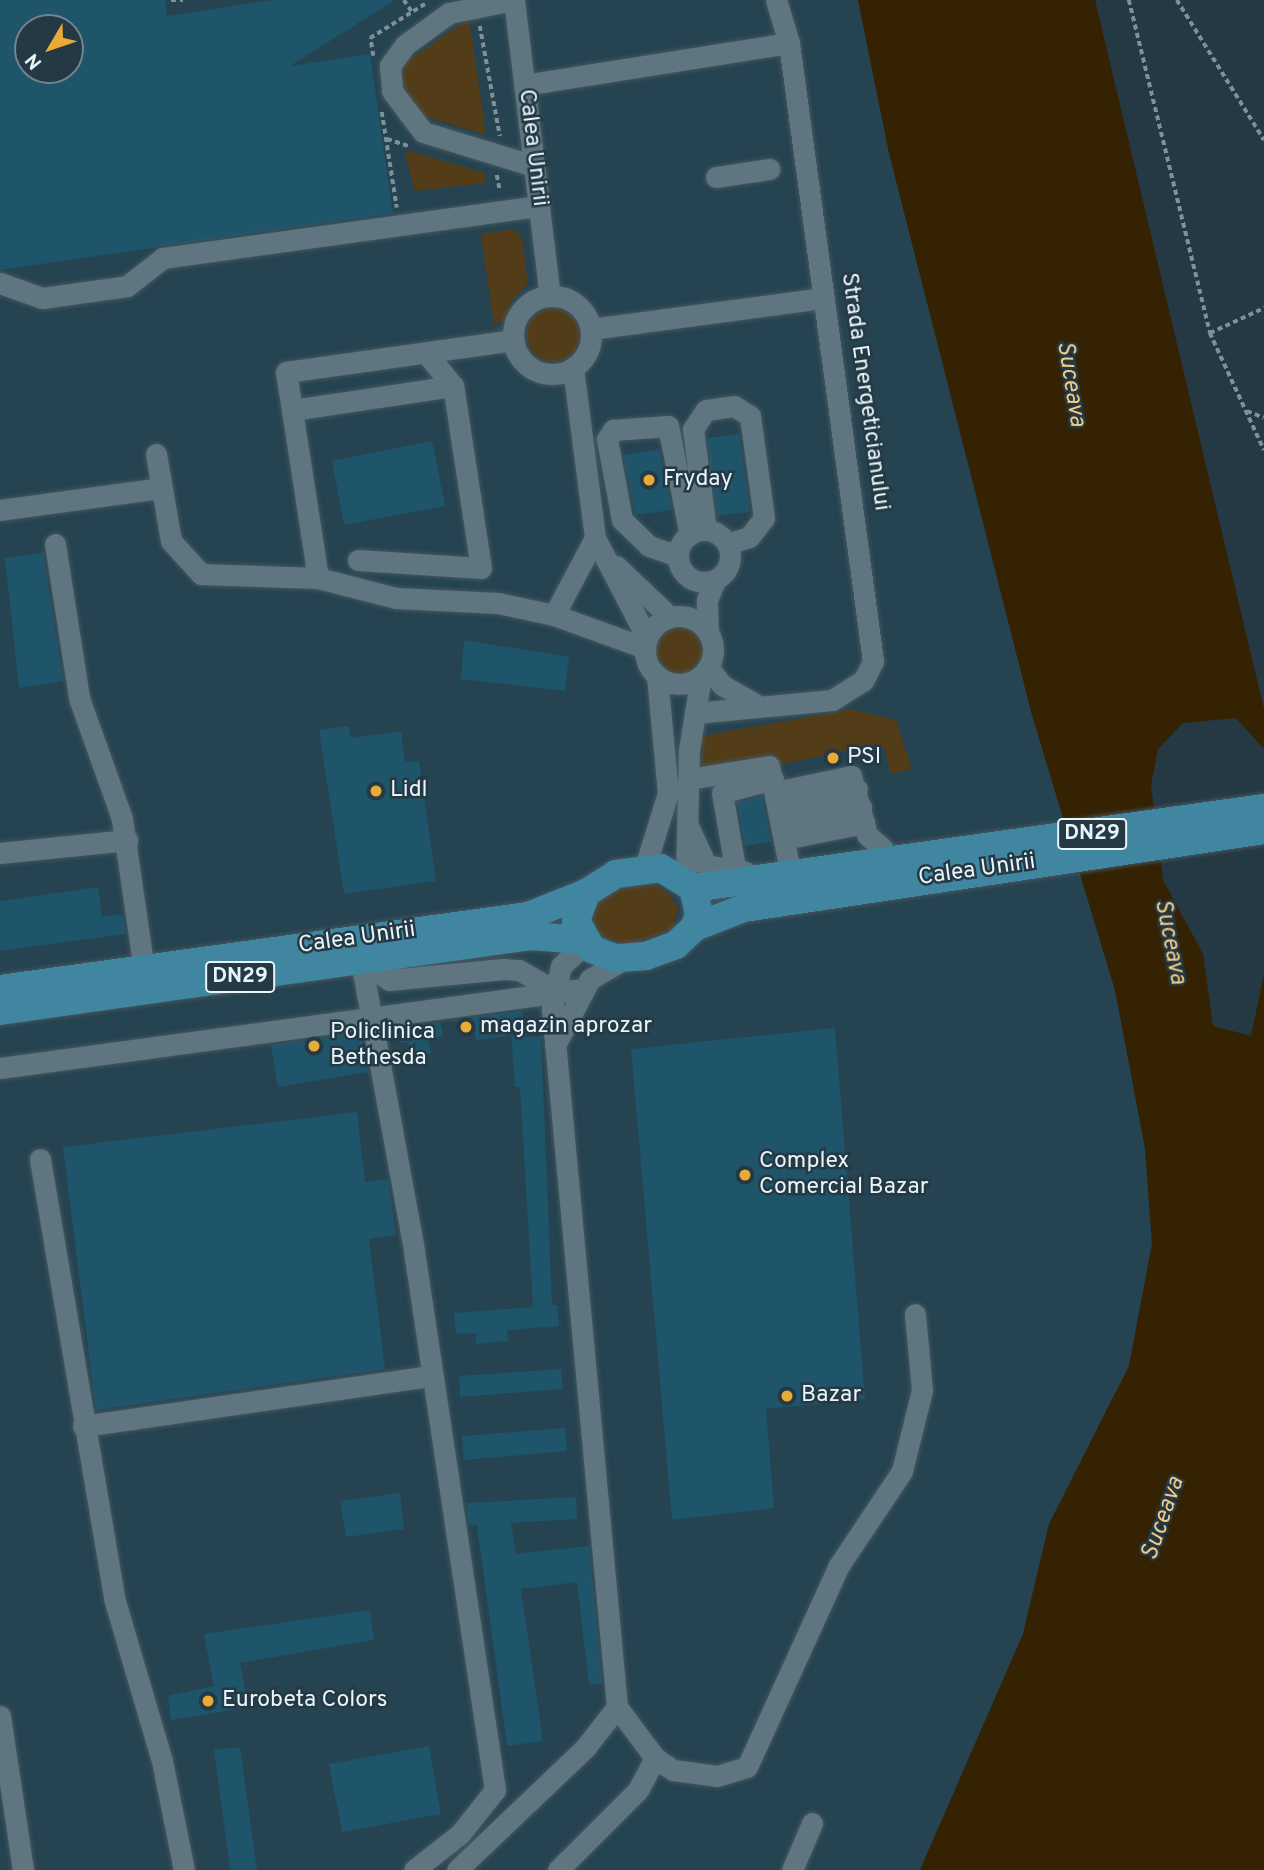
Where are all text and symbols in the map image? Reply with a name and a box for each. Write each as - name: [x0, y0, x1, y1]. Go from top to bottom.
- north arrow: [14, 14, 84, 84]
- text: N: [21, 48, 48, 74]
- street label: Calea Unirii: [511, 88, 553, 208]
- street label: Strada Energeticianului: [834, 271, 894, 513]
- water label: Suceava: [1049, 339, 1091, 429]
- place label: Fryday: [663, 466, 733, 494]
- marker: Fryday: [641, 472, 657, 488]
- place label: PSI: [847, 744, 881, 772]
- marker: PSI: [825, 750, 841, 766]
- place label: Lidl: [390, 777, 428, 805]
- marker: Lidl: [368, 783, 384, 799]
- road number: DN29: [1057, 816, 1127, 852]
- street label: Calea Unirii: [917, 849, 1037, 893]
- water label: Suceava: [1147, 897, 1191, 987]
- street label: Calea Unirii: [297, 917, 417, 961]
- road number: DN29: [205, 960, 275, 995]
- place label: magazin aprozar: [480, 1013, 652, 1041]
- place label: Policlinica Bethesda: [330, 1019, 435, 1073]
- marker: magazin aprozar: [458, 1019, 474, 1035]
- marker: Policlinica Bethesda: [304, 1036, 324, 1056]
- place label: Complex Comercial Bazar: [759, 1148, 929, 1202]
- marker: Complex Comercial Bazar: [737, 1167, 753, 1183]
- place label: Bazar: [801, 1382, 861, 1410]
- marker: Bazar: [779, 1388, 795, 1404]
- water label: Suceava: [1136, 1473, 1192, 1565]
- place label: Eurobeta Colors: [222, 1687, 388, 1715]
- marker: Eurobeta Colors: [200, 1693, 216, 1709]

